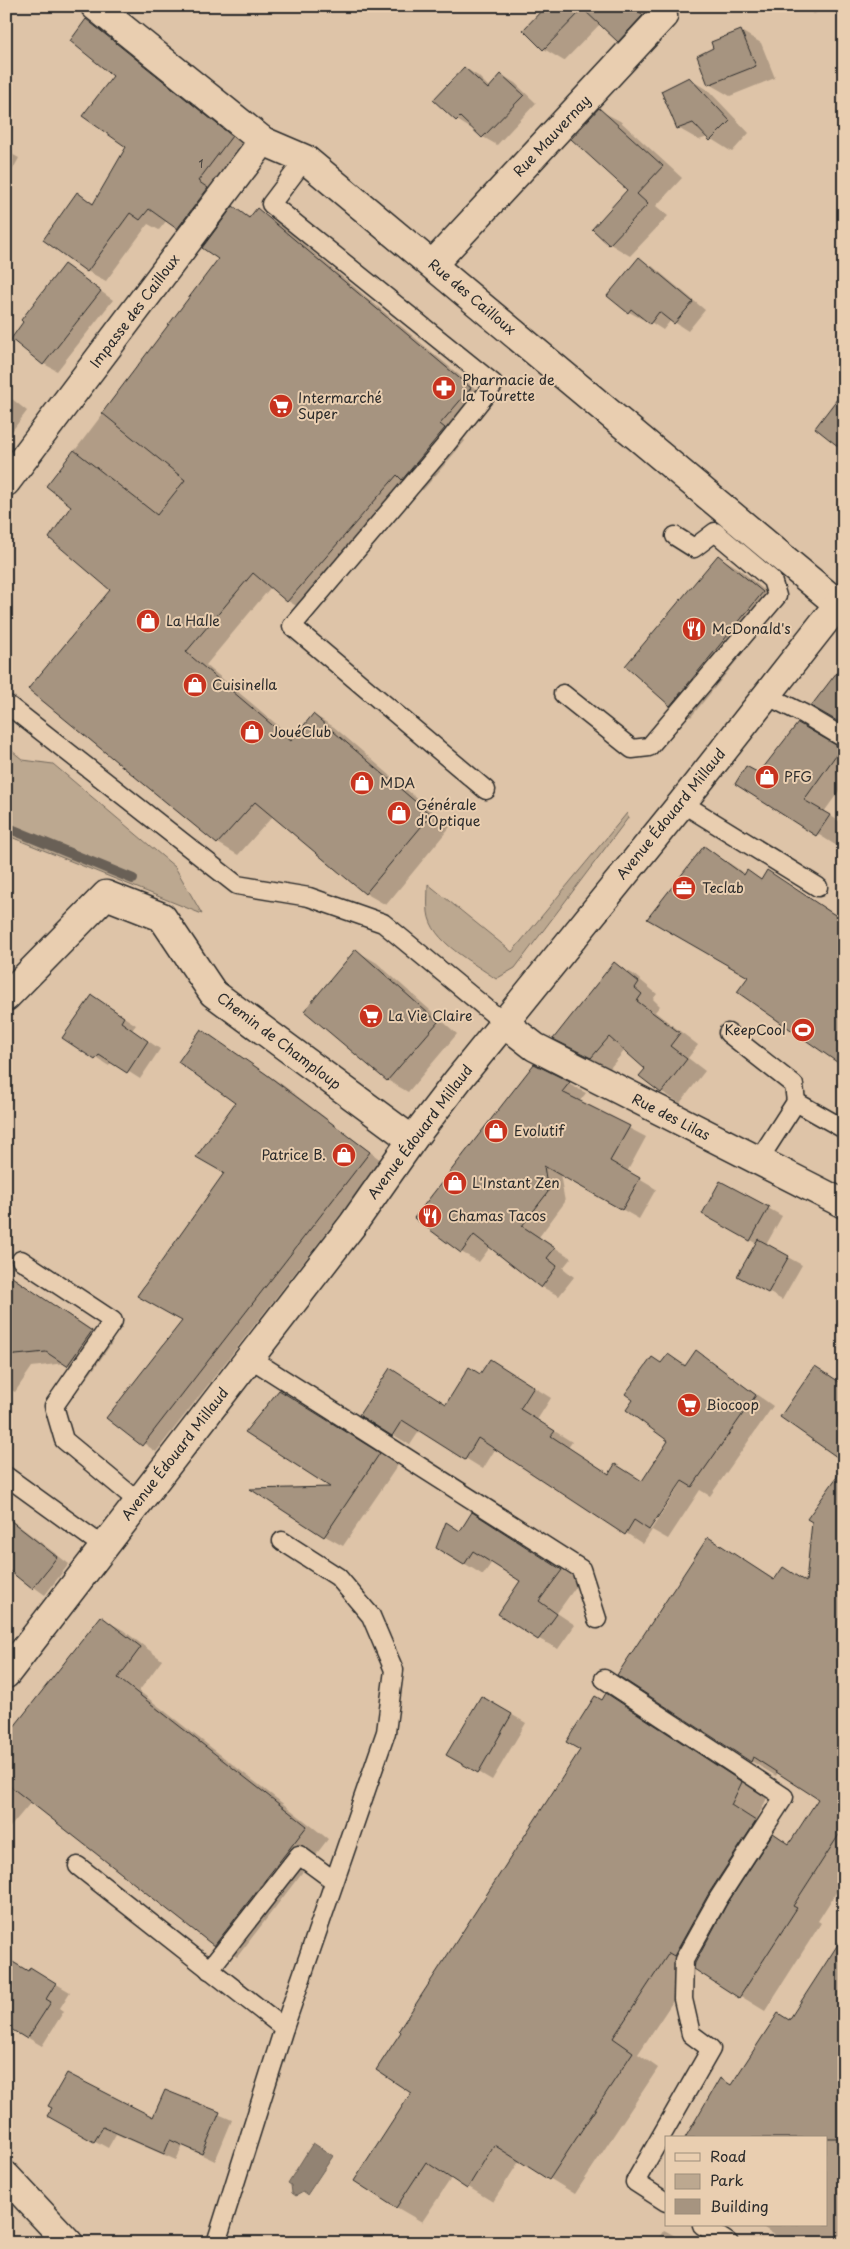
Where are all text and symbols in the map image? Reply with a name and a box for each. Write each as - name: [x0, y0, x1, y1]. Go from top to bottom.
- street label: Rue Mauvernay: [508, 90, 595, 181]
- house number: 1: [199, 155, 204, 172]
- street label: Impasse des Cailloux: [85, 249, 185, 372]
- street label: Rue des Cailloux: [424, 254, 521, 340]
- place label: Pharmacie de la Tourette: [462, 369, 555, 406]
- pharmacy icon: Pharmacie de la Tourette: [431, 375, 457, 401]
- place label: Intermarché Super: [298, 387, 382, 424]
- supermarket icon: Intermarché Super: [268, 393, 294, 419]
- shop icon: La Halle: [135, 608, 161, 634]
- place label: La Halle: [166, 610, 220, 631]
- restaurant icon: McDonald's: [681, 616, 707, 642]
- place label: McDonald's: [712, 618, 791, 639]
- shop icon: Cuisinella: [182, 672, 208, 698]
- place label: Cuisinella: [212, 674, 277, 695]
- shop icon: JouéClub: [239, 719, 265, 745]
- place label: JouéClub: [270, 721, 331, 742]
- street label: Avenue Édouard Millaud: [611, 744, 730, 884]
- shop icon: PFG: [754, 764, 780, 790]
- place label: PFG: [784, 766, 812, 787]
- shop icon: MDA: [349, 770, 375, 796]
- place label: MDA: [380, 772, 415, 793]
- place label: Générale d'Optique: [416, 794, 481, 831]
- shop icon: Générale d'Optique: [386, 800, 412, 826]
- office icon: Teclab: [671, 875, 697, 901]
- place label: Teclab: [702, 877, 744, 898]
- street label: Chemin de Champloup: [213, 987, 346, 1094]
- supermarket icon: La Vie Claire: [358, 1003, 384, 1029]
- place label: La Vie Claire: [388, 1005, 473, 1026]
- sports icon: KeepCool: [790, 1017, 816, 1043]
- place label: KeepCool: [725, 1019, 786, 1040]
- street label: Avenue Édouard Millaud: [362, 1060, 477, 1203]
- street label: Rue des Lilas: [629, 1088, 714, 1145]
- shop icon: Evolutif: [483, 1118, 509, 1144]
- place label: Evolutif: [514, 1120, 566, 1141]
- shop icon: Patrice B.: [331, 1142, 357, 1168]
- place label: Patrice B.: [262, 1144, 326, 1165]
- shop icon: L'Instant Zen: [442, 1170, 468, 1196]
- place label: L'Instant Zen: [472, 1172, 560, 1193]
- restaurant icon: Chamas Tacos: [417, 1203, 443, 1229]
- place label: Chamas Tacos: [448, 1205, 546, 1226]
- street label: Avenue Édouard Millaud: [116, 1383, 233, 1524]
- supermarket icon: Biocoop: [676, 1392, 702, 1418]
- place label: Biocoop: [706, 1394, 759, 1415]
- legend: [665, 2136, 828, 2226]
- text: Road: [710, 2144, 746, 2167]
- text: Park: [710, 2168, 744, 2191]
- text: Building: [710, 2194, 769, 2217]

